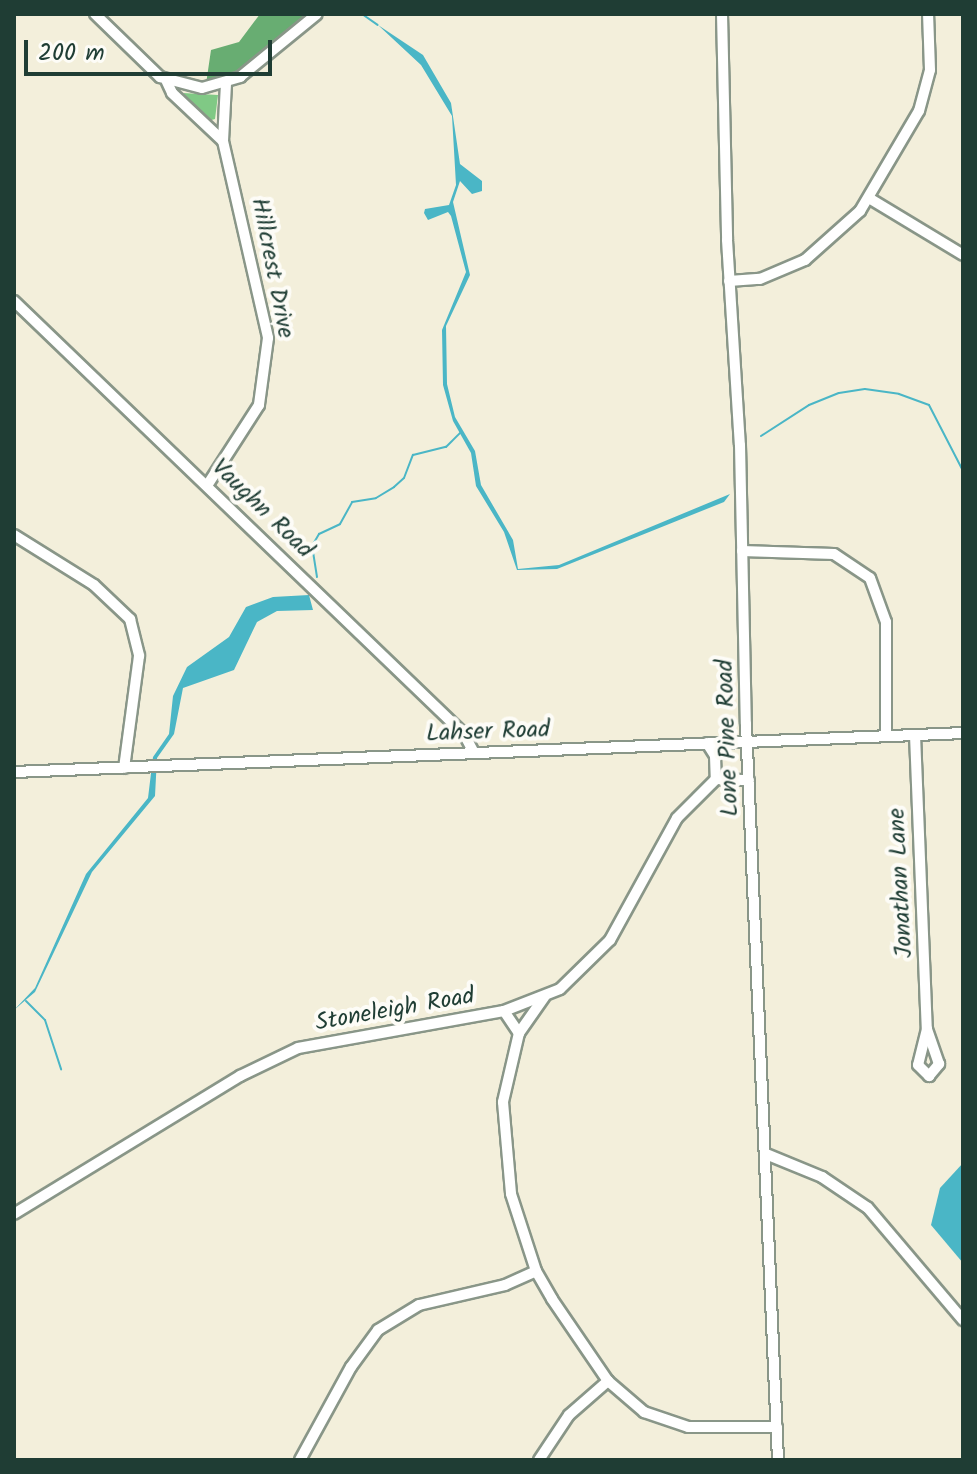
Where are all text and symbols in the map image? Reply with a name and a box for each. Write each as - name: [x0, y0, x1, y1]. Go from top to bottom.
- scale bar: [28, 24, 276, 74]
- text: 200 m: [38, 34, 105, 73]
- street label: Hillcrest Drive: [244, 195, 300, 341]
- street label: Vaughn Road: [205, 453, 319, 565]
- street label: Lone Pine Road: [711, 659, 745, 817]
- street label: Lahser Road: [426, 715, 550, 749]
- street label: Jonathan Lane: [883, 807, 919, 959]
- street label: Stoneleigh Road: [313, 982, 477, 1038]

